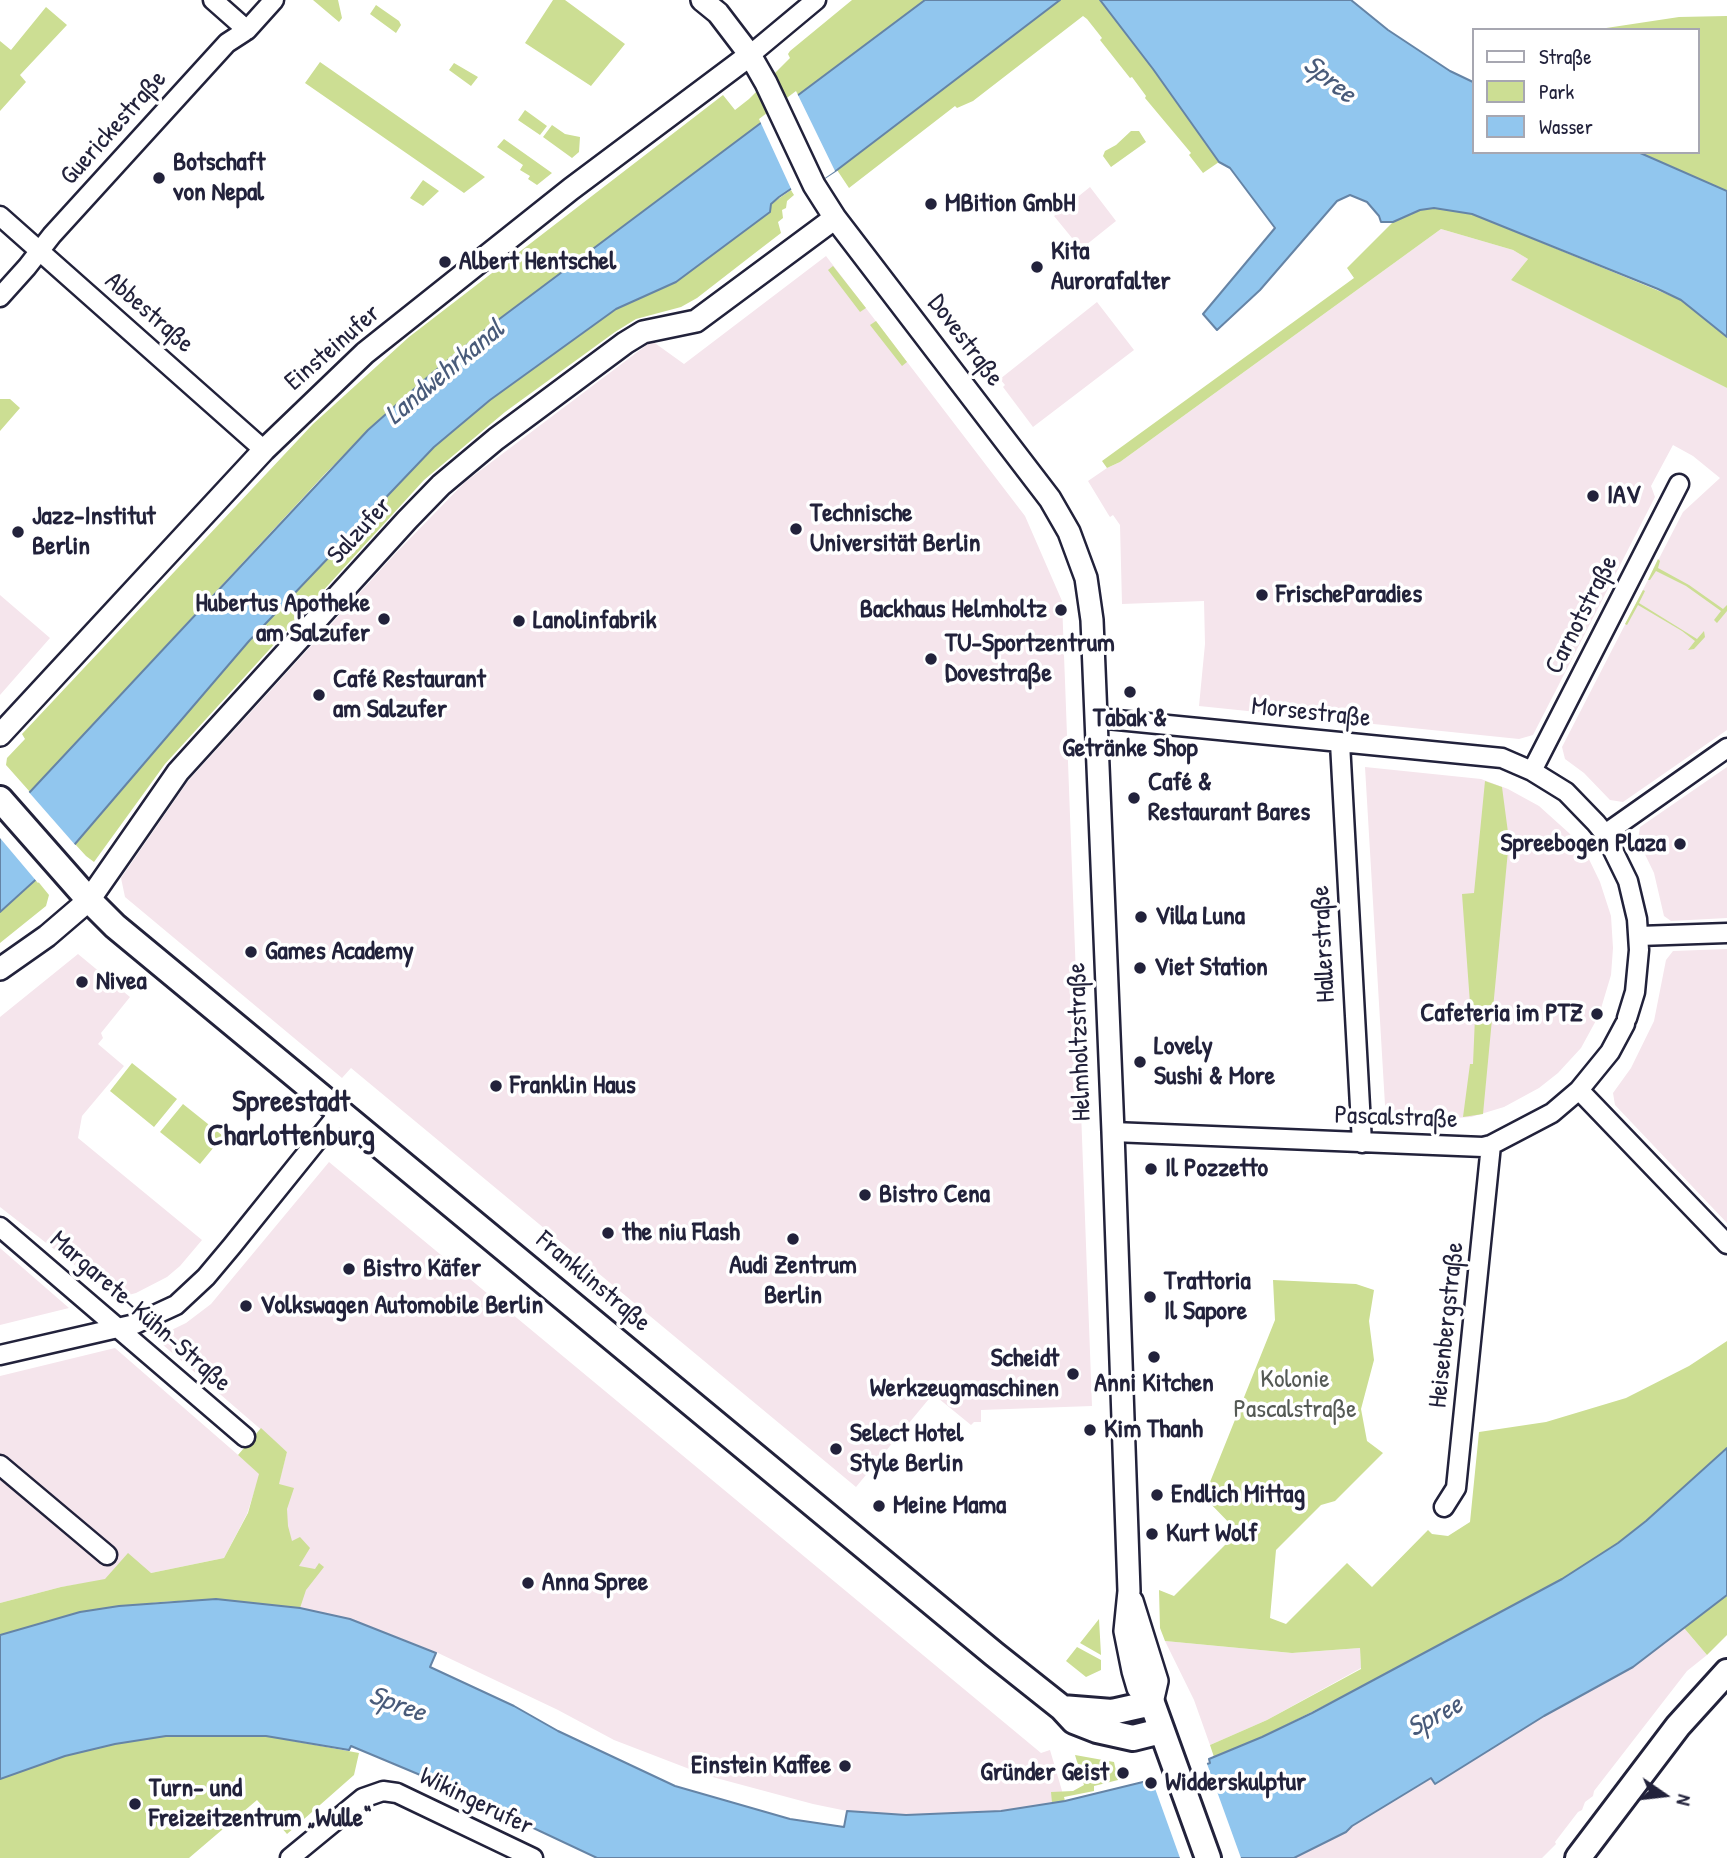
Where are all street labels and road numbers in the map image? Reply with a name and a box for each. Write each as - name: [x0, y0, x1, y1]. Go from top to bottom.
- street label: Guerickestraße: [54, 64, 174, 192]
- street label: Abbestraße: [98, 266, 200, 360]
- street label: Dovestraße: [920, 289, 1010, 393]
- street label: Einsteinufer: [279, 298, 387, 398]
- street label: Salzufer: [321, 491, 399, 571]
- street label: Carnotstraße: [1539, 551, 1625, 679]
- street label: Morsestraße: [1250, 691, 1372, 735]
- street label: Hallerstraße: [1305, 885, 1343, 1003]
- street label: Helmholtzstraße: [1062, 962, 1098, 1122]
- street label: Pascalstraße: [1334, 1100, 1458, 1136]
- street label: Margarete-Kühn-Straße: [43, 1225, 237, 1399]
- street label: Franklinstraße: [529, 1225, 657, 1339]
- street label: Heisenbergstraße: [1423, 1241, 1471, 1409]
- street label: Wikingerufer: [414, 1761, 538, 1843]

